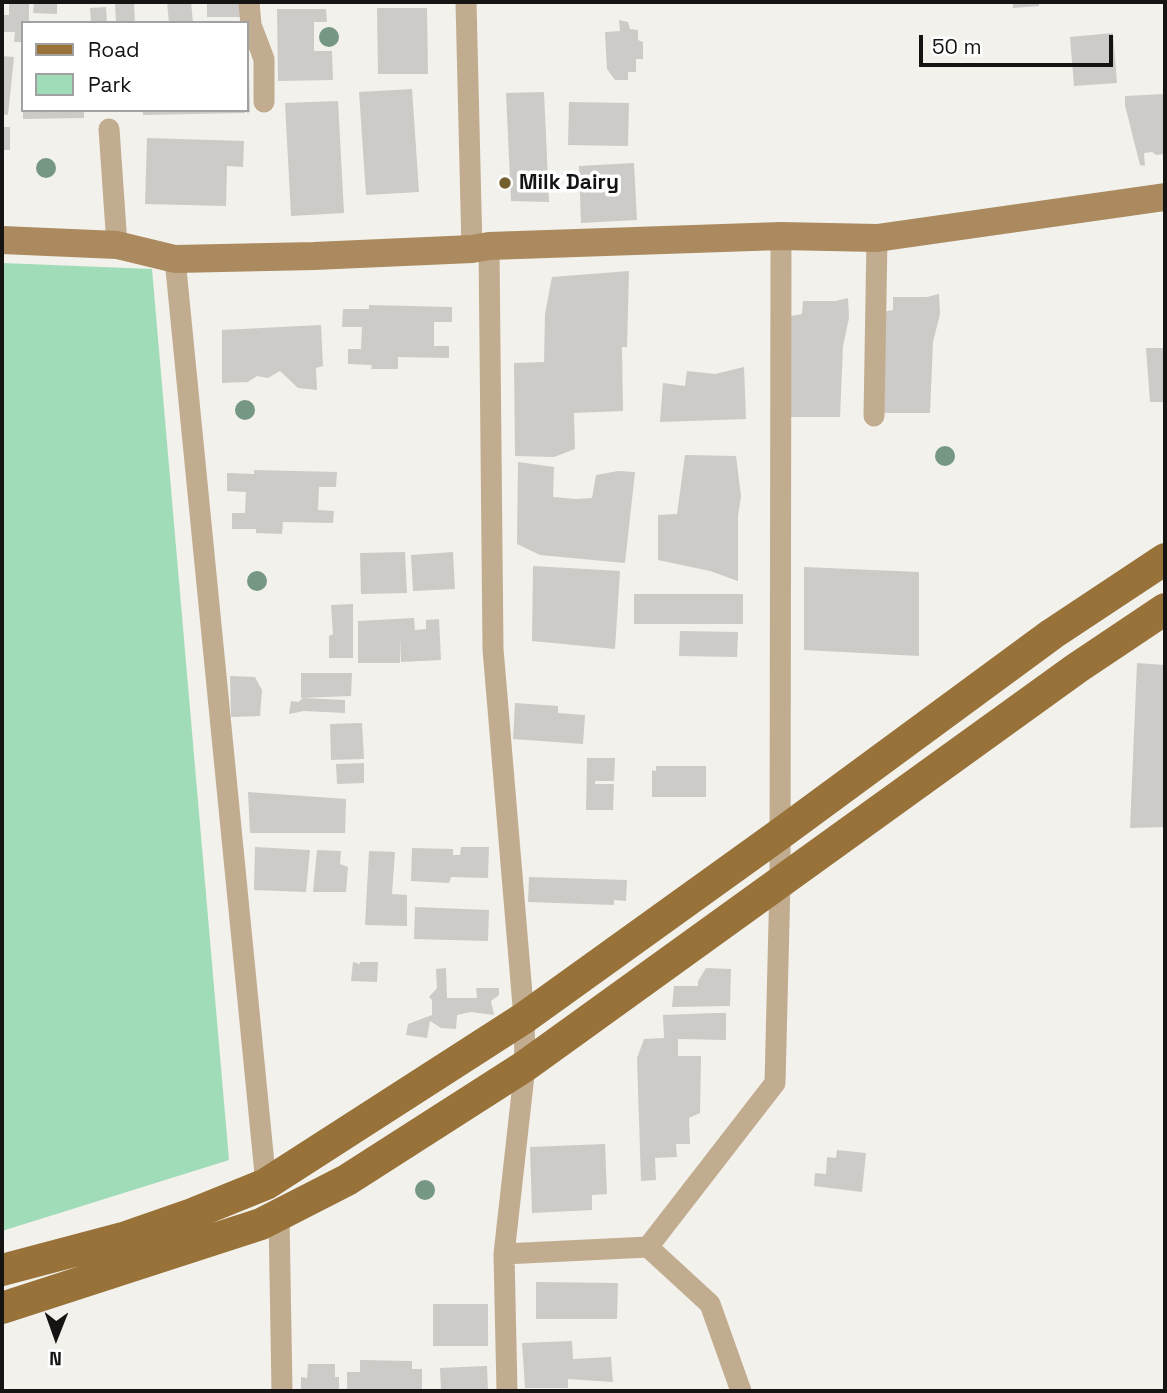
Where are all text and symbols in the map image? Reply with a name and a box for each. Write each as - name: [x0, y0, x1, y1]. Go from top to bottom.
- legend: [21, 21, 248, 112]
- scale bar: [922, 21, 1116, 65]
- text: 50 m: [932, 33, 982, 60]
- text: Road: [88, 36, 140, 63]
- text: Park: [88, 71, 132, 98]
- place label: Milk Dairy: [519, 170, 619, 196]
- marker: Milk Dairy: [497, 175, 513, 191]
- north arrow: [21, 1302, 91, 1372]
- text: N: [49, 1346, 62, 1371]

